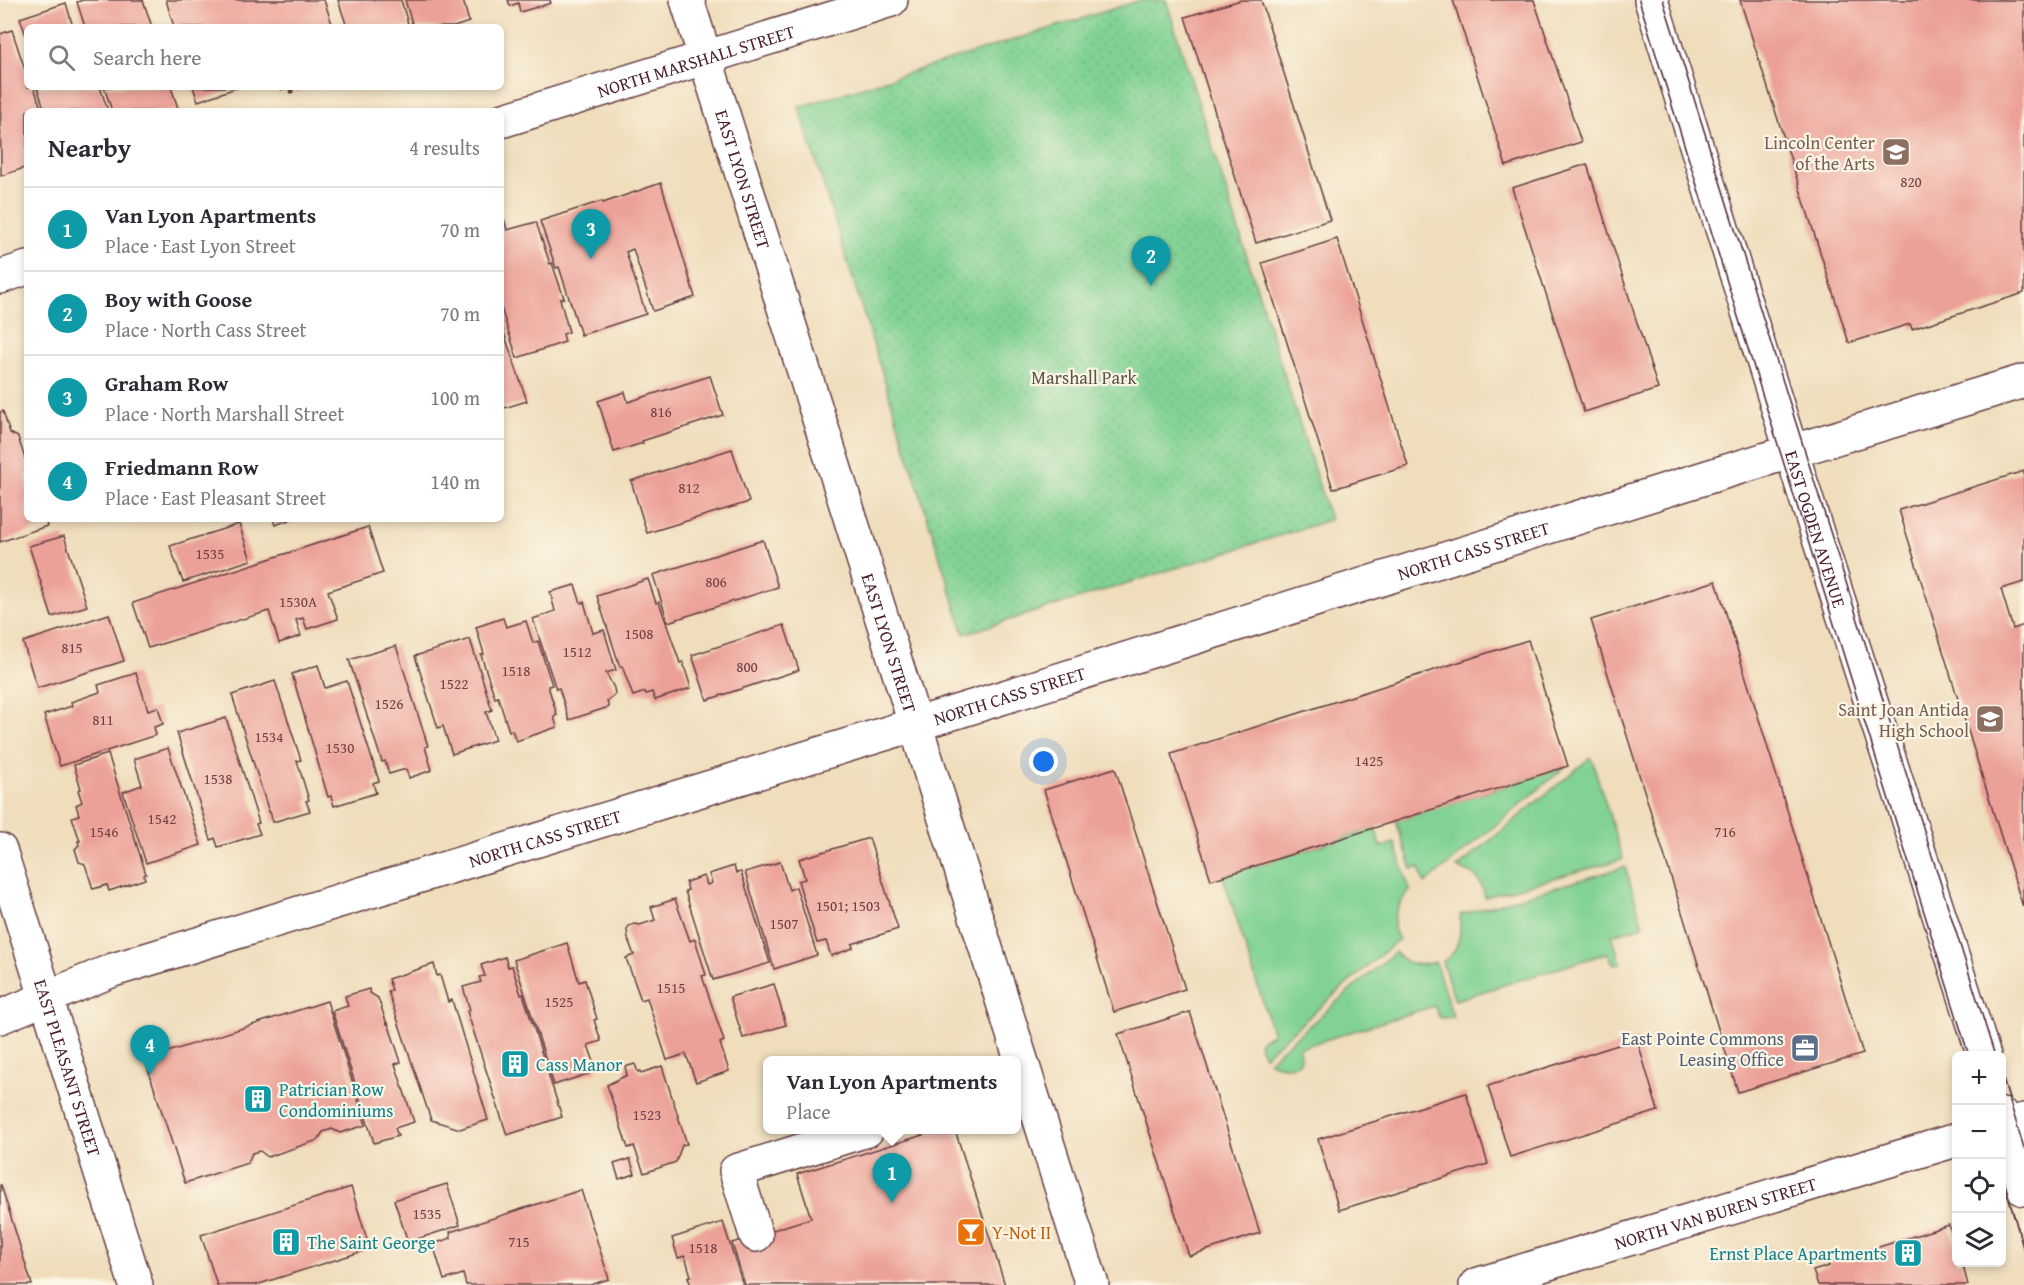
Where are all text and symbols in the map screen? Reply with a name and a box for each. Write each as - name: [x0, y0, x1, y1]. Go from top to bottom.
- street label: NORTH MARSHALL STREET: [594, 17, 798, 104]
- search box: [24, 24, 504, 90]
- icon: search: [45, 41, 78, 74]
- text: Search here: [93, 41, 202, 73]
- street label: EAST LYON STREET: [709, 106, 778, 252]
- text: Nearby: [48, 128, 131, 167]
- place label: Lincoln Center of the Arts: [1764, 129, 1876, 177]
- text: 4 results: [409, 133, 480, 162]
- school or university icon: Lincoln Center of the Arts: [1880, 136, 1912, 168]
- house number: 820: [1900, 171, 1922, 192]
- text: Van Lyon Apartments: [105, 199, 316, 231]
- pin: 3: [572, 210, 610, 259]
- text: 1: [62, 215, 73, 244]
- text: 70 m: [440, 215, 480, 244]
- text: Place · East Lyon Street: [105, 231, 296, 260]
- pin: 2: [1132, 236, 1170, 286]
- text: Boy with Goose: [105, 283, 252, 315]
- text: 2: [62, 299, 73, 328]
- text: 70 m: [440, 299, 480, 328]
- text: Place · North Cass Street: [105, 315, 307, 344]
- park label: Marshall Park: [1031, 364, 1137, 391]
- text: Graham Row: [105, 367, 228, 399]
- text: 3: [62, 383, 73, 412]
- text: 100 m: [430, 383, 480, 412]
- text: Place · North Marshall Street: [105, 399, 344, 428]
- house number: 816: [650, 401, 672, 422]
- street label: EAST OGDEN AVENUE: [1778, 447, 1854, 611]
- text: Friedmann Row: [105, 451, 259, 483]
- text: 4: [62, 467, 73, 496]
- text: 140 m: [430, 467, 480, 496]
- house number: 812: [678, 477, 700, 498]
- text: Place · East Pleasant Street: [105, 483, 326, 512]
- street label: NORTH CASS STREET: [1394, 514, 1553, 587]
- house number: 1535: [196, 543, 224, 564]
- street label: EAST LYON STREET: [855, 570, 924, 716]
- house number: 806: [705, 571, 727, 592]
- house number: 1530A: [279, 591, 317, 612]
- house number: 1508: [625, 623, 653, 644]
- house number: 815: [61, 637, 83, 658]
- house number: 1512: [563, 641, 591, 662]
- house number: 800: [736, 656, 758, 677]
- street label: NORTH CASS STREET: [930, 659, 1089, 732]
- house number: 1518: [502, 660, 530, 681]
- house number: 1522: [440, 673, 468, 694]
- house number: 1526: [375, 693, 403, 714]
- place label: Saint Joan Antida High School: [1838, 696, 1969, 744]
- school or university icon: Saint Joan Antida High School: [1974, 703, 2006, 735]
- house number: 811: [92, 709, 114, 730]
- house number: 1534: [255, 726, 283, 747]
- house number: 1530: [326, 737, 354, 758]
- your location: [1029, 747, 1058, 776]
- house number: 1425: [1355, 750, 1383, 771]
- house number: 1538: [204, 768, 232, 789]
- street label: NORTH CASS STREET: [465, 802, 624, 874]
- house number: 1542: [148, 808, 176, 829]
- house number: 1546: [90, 821, 118, 842]
- house number: 716: [1714, 821, 1736, 842]
- house number: 1501; 1503: [816, 895, 880, 916]
- house number: 1507: [770, 913, 798, 934]
- street label: EAST PLEASANT STREET: [28, 976, 108, 1160]
- house number: 1515: [657, 977, 685, 998]
- house number: 1525: [545, 991, 573, 1012]
- place label: East Pointe Commons Leasing Office: [1621, 1025, 1784, 1073]
- pin: 4: [130, 1026, 170, 1075]
- office icon: East Pointe Commons Leasing Office: [1789, 1032, 1821, 1064]
- building icon: Cass Manor: [499, 1048, 531, 1080]
- place label: Cass Manor: [536, 1051, 623, 1078]
- map controls: [1952, 1051, 2006, 1267]
- button: +: [1952, 1051, 2006, 1105]
- popup: [763, 1056, 1021, 1134]
- text: Van Lyon Apartments: [786, 1065, 998, 1097]
- place label: Patrician Row Condominiums: [279, 1076, 393, 1124]
- building icon: Patrician Row Condominiums: [242, 1083, 274, 1115]
- text: Place: [786, 1097, 831, 1126]
- house number: 1523: [633, 1104, 661, 1125]
- button: −: [1952, 1105, 2006, 1159]
- pin: 1: [872, 1154, 912, 1203]
- button: locate: [1952, 1159, 2006, 1213]
- street label: NORTH VAN BUREN STREET: [1611, 1169, 1820, 1256]
- house number: 1535: [413, 1203, 441, 1224]
- button: layers: [1952, 1213, 2006, 1267]
- bar icon: Y-Not II: [955, 1216, 987, 1248]
- place label: Y-Not II: [992, 1219, 1051, 1246]
- building icon: The Saint George: [270, 1226, 302, 1258]
- place label: The Saint George: [307, 1229, 435, 1256]
- house number: 715: [508, 1231, 530, 1252]
- house number: 1518: [689, 1237, 717, 1258]
- building icon: Ernst Place Apartments: [1892, 1237, 1924, 1269]
- place label: Ernst Place Apartments: [1710, 1240, 1887, 1267]

